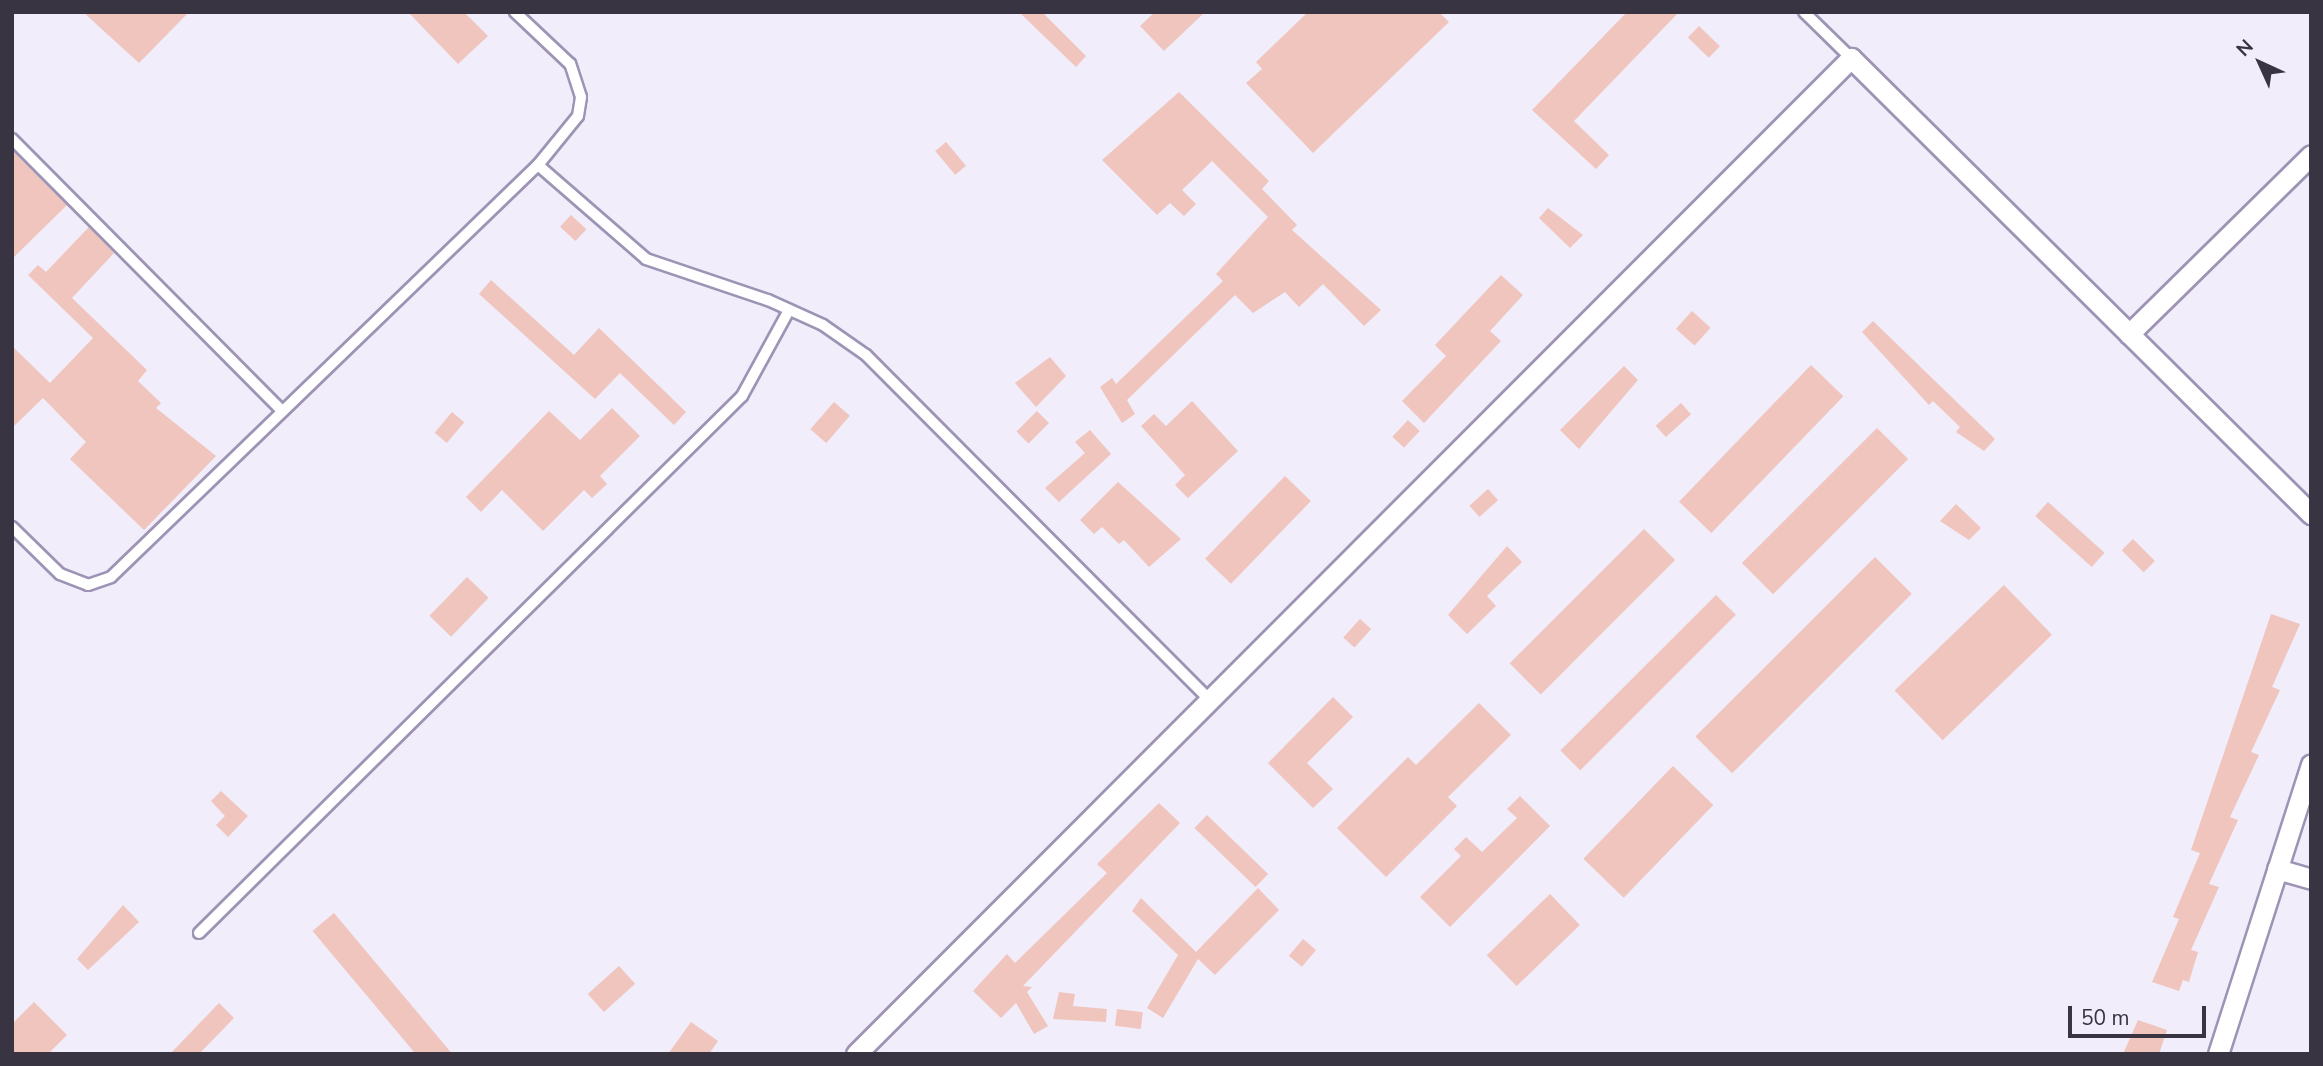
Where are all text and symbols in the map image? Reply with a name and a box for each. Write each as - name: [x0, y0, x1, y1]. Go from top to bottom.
- north arrow: [2225, 28, 2295, 98]
- text: N: [2231, 34, 2259, 62]
- scale bar: [2071, 992, 2209, 1036]
- text: 50 m: [2081, 1004, 2130, 1032]

